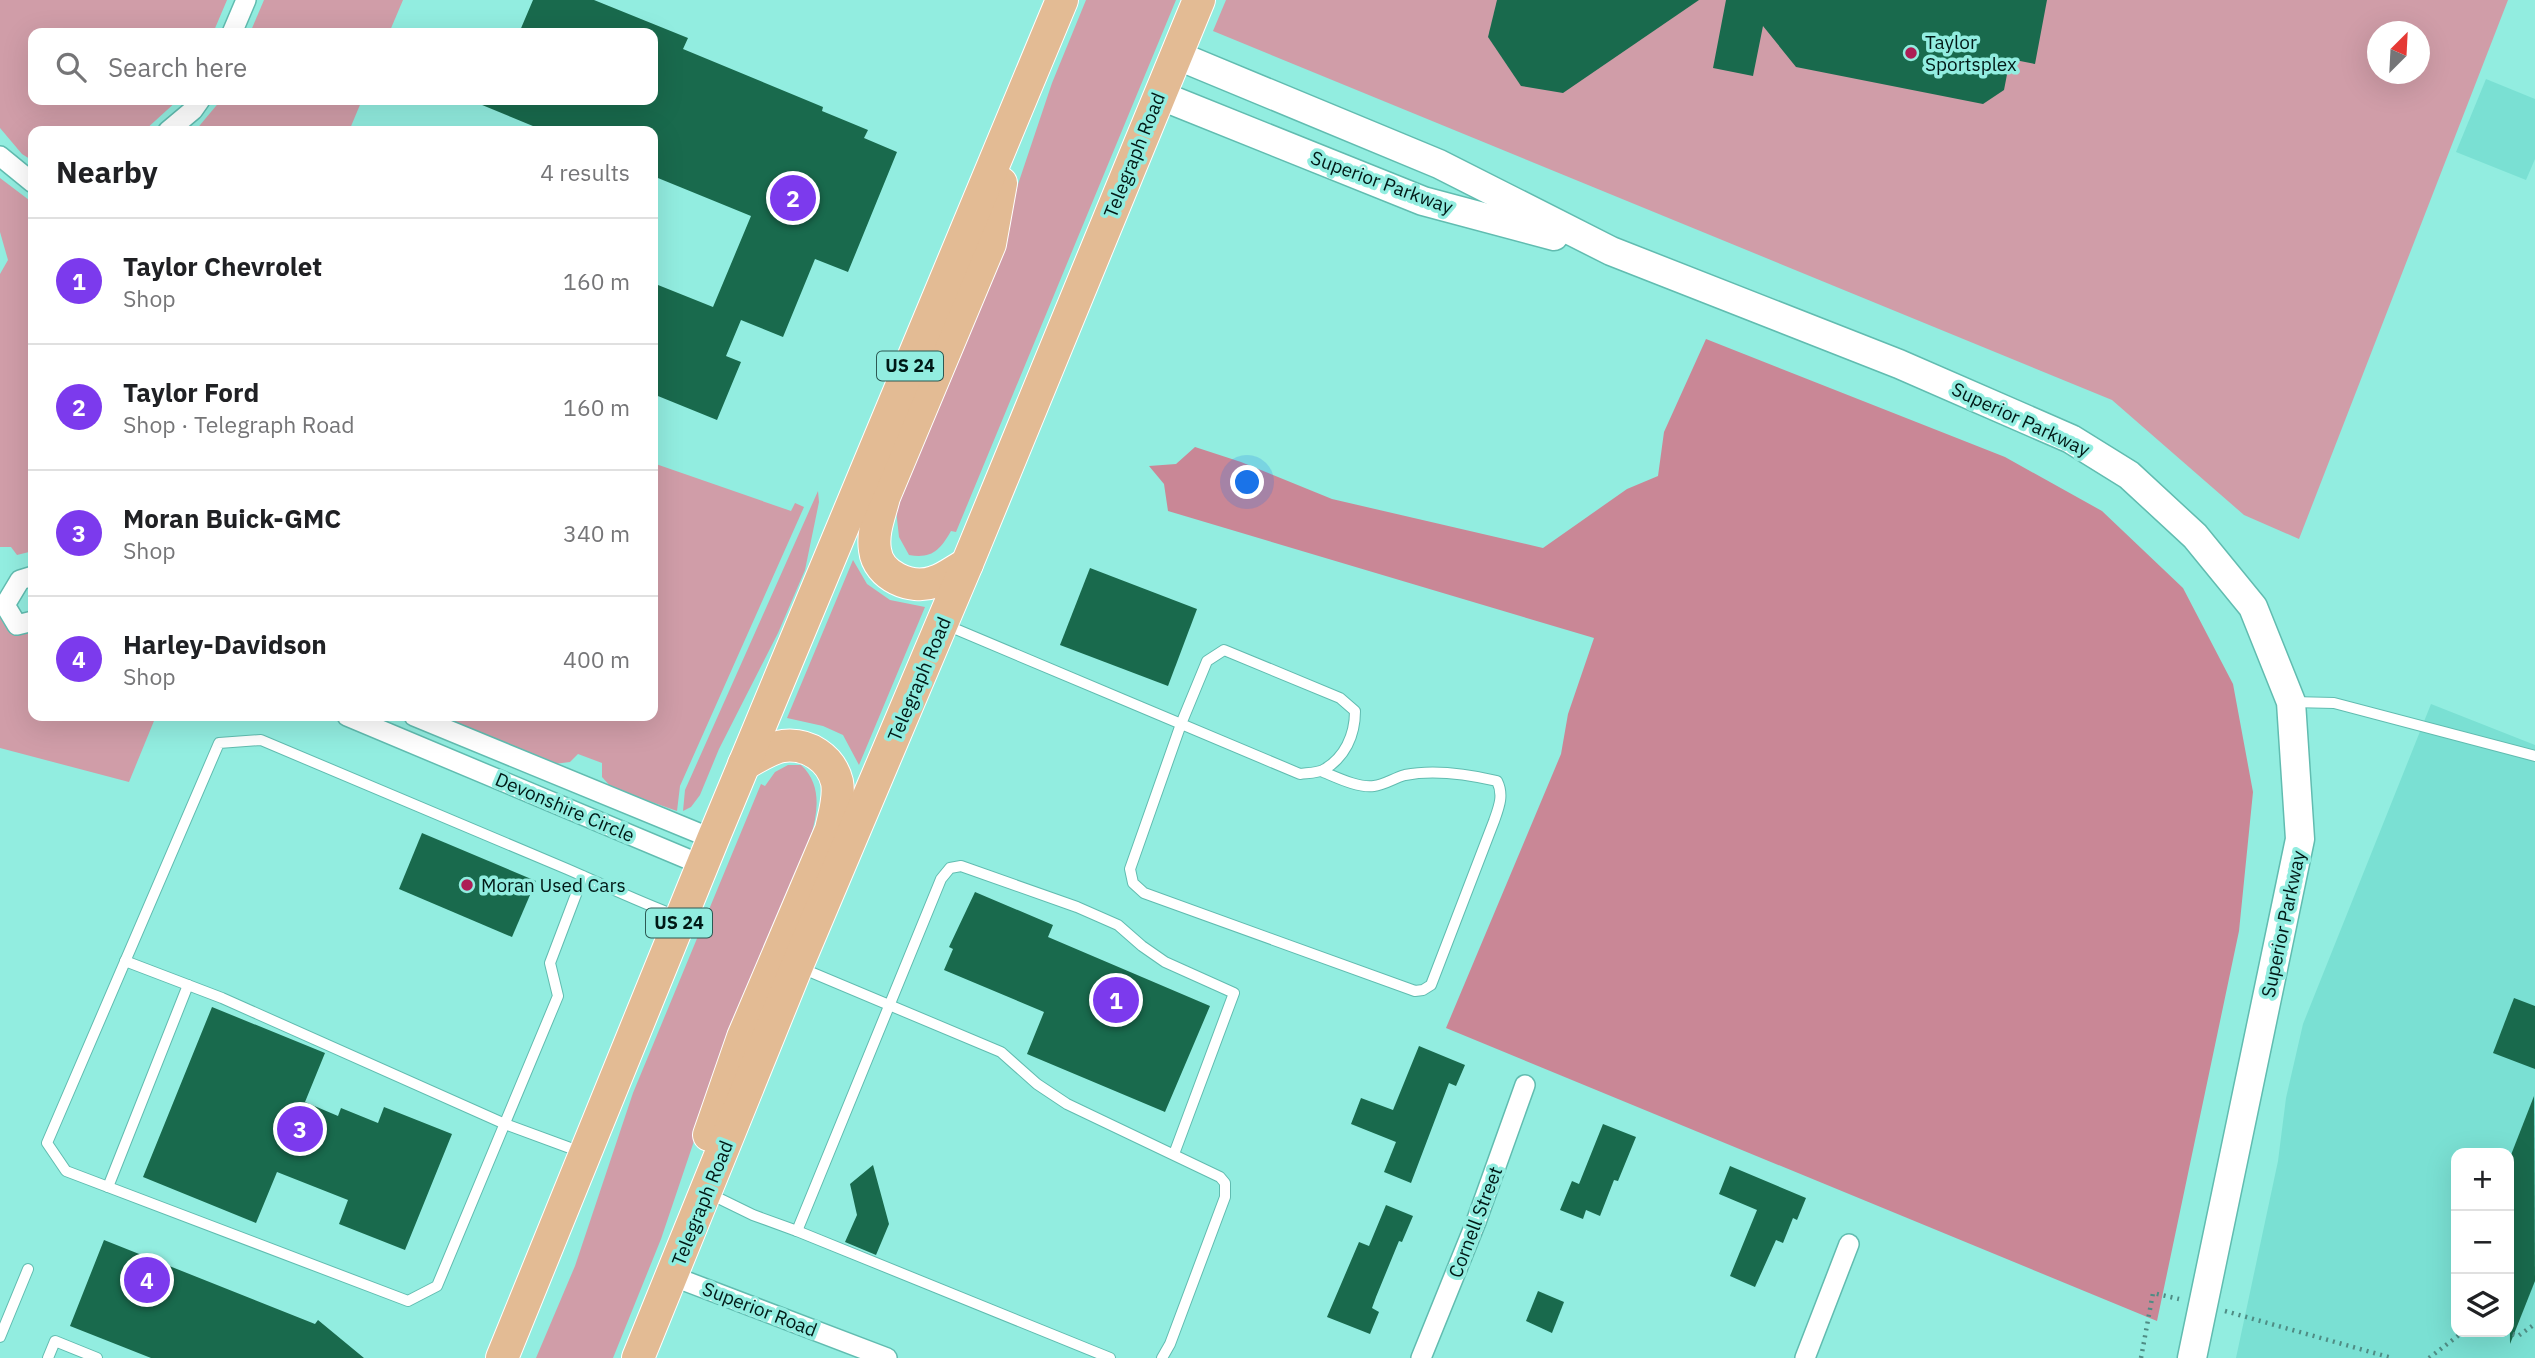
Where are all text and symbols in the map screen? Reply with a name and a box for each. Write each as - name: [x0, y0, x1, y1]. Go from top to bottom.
- north arrow: [2367, 21, 2430, 84]
- search box: [28, 28, 658, 105]
- place label: Taylor Sportsplex: [1925, 30, 2017, 76]
- marker: Taylor Sportsplex: [1903, 45, 1919, 61]
- icon: search: [52, 48, 90, 86]
- text: Search here: [108, 50, 247, 84]
- street label: Telegraph Road: [1098, 89, 1170, 221]
- street label: Superior Parkway: [1308, 145, 1457, 219]
- text: Nearby: [56, 152, 158, 191]
- text: 4 results: [540, 157, 630, 187]
- pin: 2: [770, 172, 816, 224]
- text: Taylor Chevrolet: [123, 249, 322, 283]
- text: 1: [72, 266, 86, 296]
- text: 160 m: [563, 266, 630, 296]
- text: Shop: [123, 283, 176, 313]
- road number: US 24: [877, 352, 943, 380]
- text: Taylor Ford: [123, 375, 259, 409]
- street label: Superior Parkway: [1948, 377, 2094, 462]
- text: 2: [72, 392, 86, 422]
- text: 160 m: [563, 392, 630, 422]
- text: Shop · Telegraph Road: [123, 409, 355, 439]
- your location: [1230, 465, 1264, 499]
- text: Moran Buick-GMC: [123, 501, 341, 535]
- text: 3: [72, 518, 86, 548]
- text: 340 m: [563, 518, 630, 548]
- text: Shop: [123, 535, 176, 565]
- street label: Telegraph Road: [882, 613, 956, 745]
- text: Harley-Davidson: [123, 627, 327, 661]
- text: 4: [72, 644, 86, 674]
- text: 400 m: [563, 644, 630, 674]
- text: Shop: [123, 661, 176, 691]
- street label: Devonshire Circle: [492, 767, 638, 847]
- street label: Superior Parkway: [2256, 848, 2310, 1000]
- place label: Moran Used Cars: [481, 873, 626, 897]
- marker: Moran Used Cars: [459, 877, 475, 893]
- road number: US 24: [646, 908, 712, 938]
- pin: 1: [1093, 974, 1139, 1026]
- pin: 3: [277, 1103, 323, 1155]
- street label: Telegraph Road: [666, 1137, 738, 1269]
- map controls: [2451, 1148, 2514, 1337]
- button: +: [2451, 1148, 2514, 1211]
- street label: Cornell Street: [1443, 1163, 1507, 1281]
- button: −: [2451, 1211, 2514, 1274]
- pin: 4: [124, 1254, 170, 1306]
- button: layers: [2451, 1274, 2514, 1337]
- street label: Superior Road: [699, 1276, 821, 1342]

